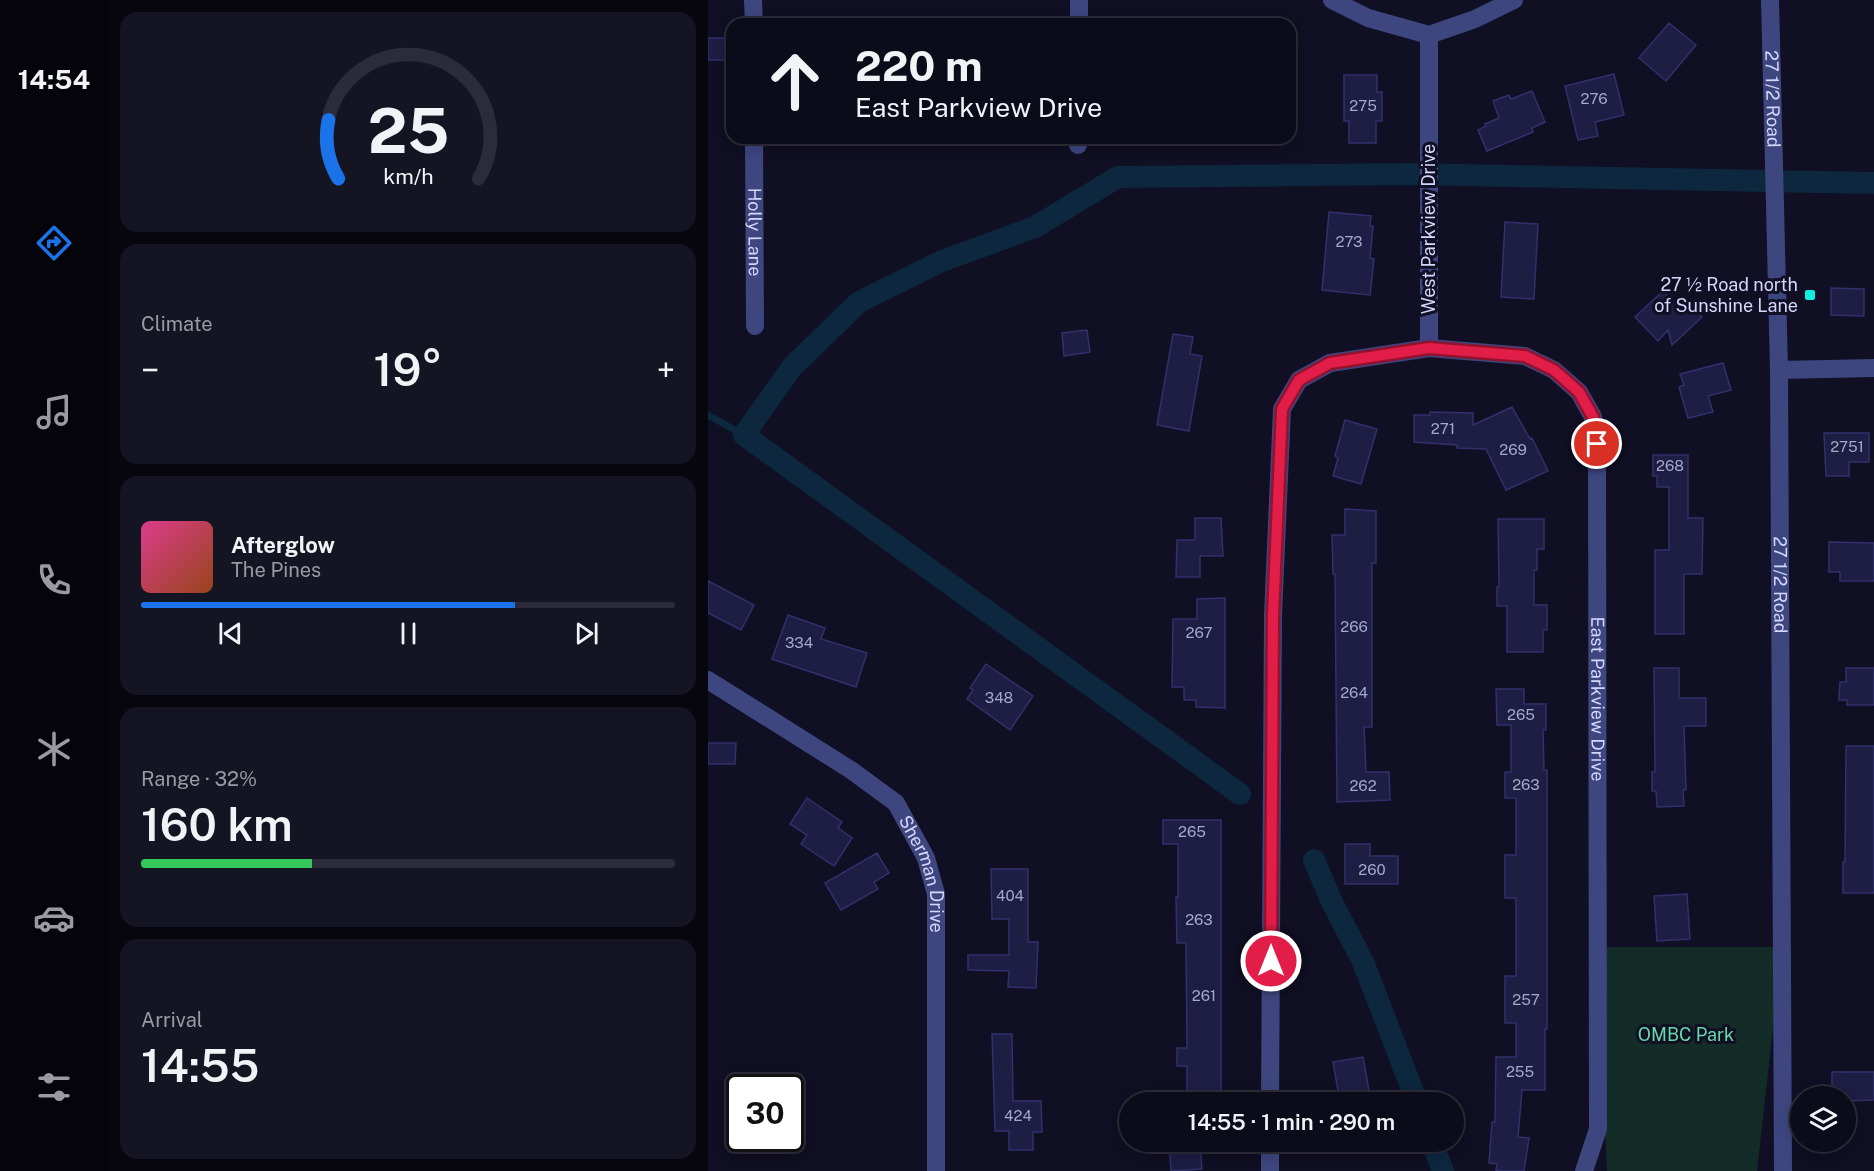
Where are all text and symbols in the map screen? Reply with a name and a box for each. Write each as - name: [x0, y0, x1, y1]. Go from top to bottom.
- text: 220 m: [855, 41, 983, 90]
- icon: ahead: [756, 42, 834, 120]
- street label: 27 1/2 Road: [1761, 50, 1785, 148]
- text: 14:54: [18, 63, 90, 95]
- house number: 276: [1581, 90, 1608, 107]
- text: East Parkview Drive: [855, 91, 1102, 123]
- text: 25: [367, 94, 449, 167]
- house number: 275: [1349, 97, 1377, 114]
- street label: West Parkview Drive: [1418, 144, 1439, 314]
- text: km/h: [383, 164, 433, 189]
- street label: Holly Lane: [744, 188, 766, 276]
- icon: directions: [33, 222, 75, 264]
- house number: 273: [1335, 233, 1363, 250]
- place label: 27 ½ Road north of Sunshine Lane: [1654, 274, 1798, 316]
- marker: 27 ½ Road north of Sunshine Lane: [1803, 288, 1817, 302]
- text: Climate: [141, 312, 213, 336]
- text: 19°: [374, 343, 442, 396]
- text: −: [141, 351, 159, 389]
- text: +: [657, 351, 675, 389]
- icon: music: [33, 391, 75, 433]
- pin: [1571, 418, 1622, 469]
- house number: 271: [1431, 420, 1455, 437]
- icon: arrive: [1580, 427, 1613, 460]
- house number: 2751: [1830, 438, 1864, 455]
- house number: 269: [1499, 441, 1527, 458]
- house number: 268: [1656, 457, 1684, 474]
- text: Afterglow: [231, 532, 335, 558]
- street label: 27 1/2 Road: [1770, 536, 1791, 634]
- text: The Pines: [231, 558, 321, 582]
- icon: phone: [33, 559, 75, 601]
- street label: East Parkview Drive: [1587, 616, 1608, 781]
- icon: previous: [214, 617, 247, 650]
- icon: pause: [392, 617, 425, 650]
- icon: next: [570, 617, 603, 650]
- house number: 266: [1340, 618, 1368, 635]
- house number: 267: [1185, 624, 1213, 641]
- house number: 334: [785, 634, 813, 651]
- house number: 264: [1340, 684, 1368, 701]
- house number: 348: [985, 689, 1013, 706]
- house number: 265: [1507, 706, 1535, 723]
- icon: climate: [33, 728, 75, 770]
- text: Range · 32%: [141, 767, 257, 791]
- house number: 263: [1512, 776, 1540, 793]
- house number: 262: [1349, 777, 1377, 794]
- text: 160 km: [141, 798, 293, 851]
- street label: Sherman Drive: [895, 812, 947, 933]
- house number: 265: [1178, 823, 1206, 840]
- house number: 260: [1358, 861, 1386, 878]
- house number: 404: [996, 887, 1024, 904]
- icon: car: [33, 897, 75, 939]
- house number: 263: [1185, 911, 1213, 928]
- position arrow: [1239, 929, 1303, 993]
- house number: 261: [1192, 987, 1216, 1004]
- house number: 257: [1512, 991, 1540, 1008]
- text: Arrival: [141, 1008, 203, 1032]
- park label: OMBC Park: [1638, 1024, 1734, 1045]
- text: 14:55: [141, 1039, 259, 1092]
- house number: 255: [1506, 1063, 1534, 1080]
- icon: filters: [33, 1066, 75, 1108]
- speed limit sign: 30: [726, 1074, 804, 1152]
- map controls: [1790, 1086, 1856, 1152]
- button: layers: [1790, 1086, 1856, 1152]
- house number: 424: [1004, 1107, 1032, 1124]
- text: 14:55 · 1 min · 290 m: [1188, 1109, 1395, 1135]

